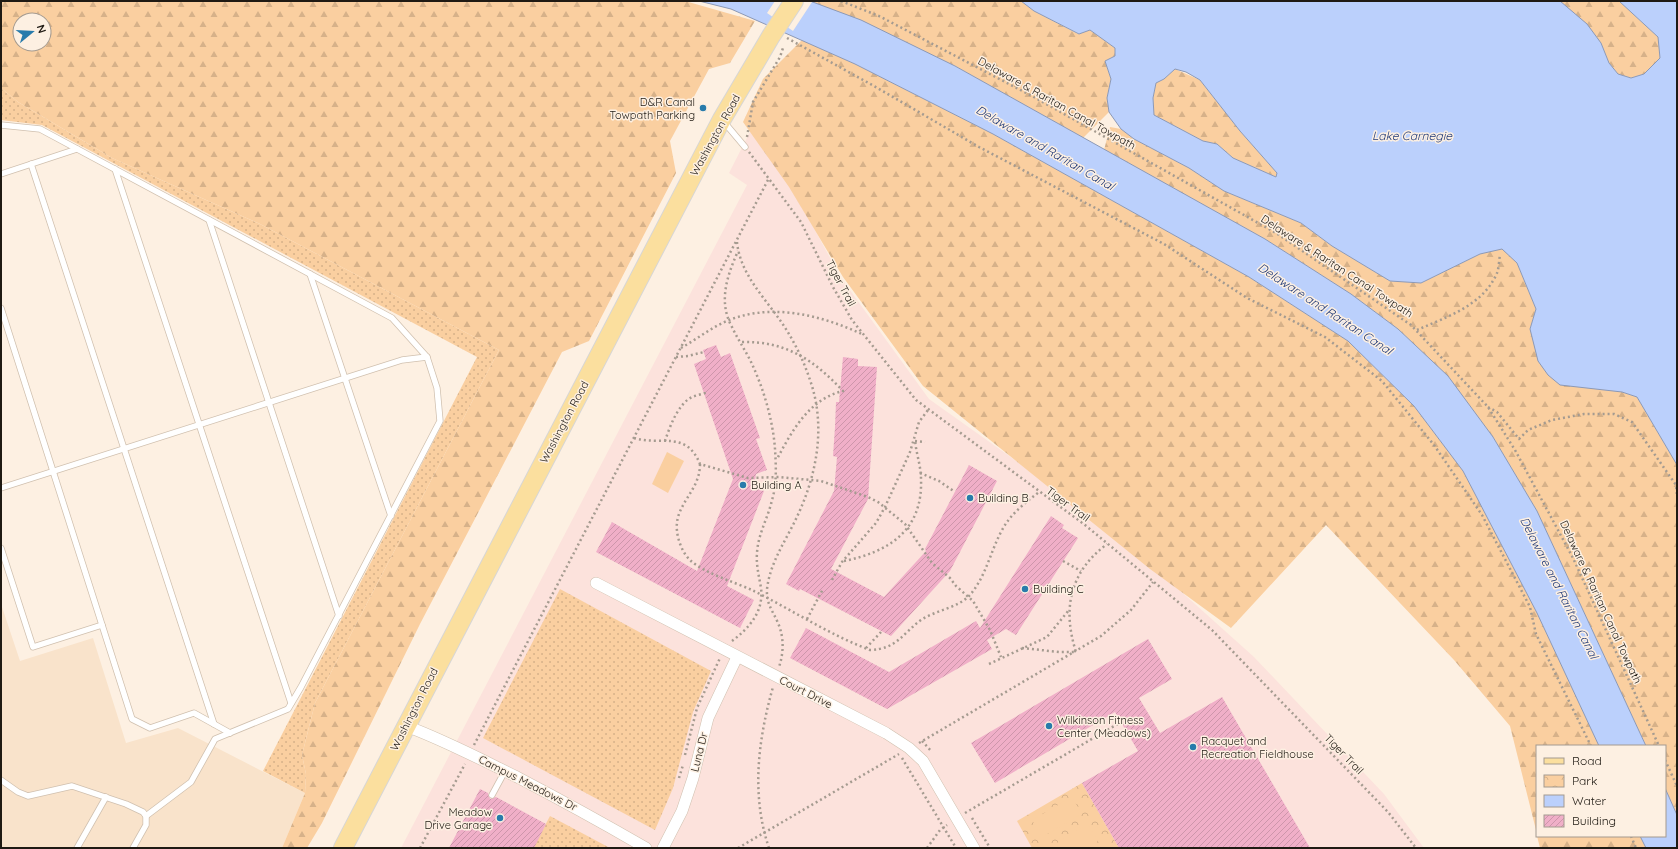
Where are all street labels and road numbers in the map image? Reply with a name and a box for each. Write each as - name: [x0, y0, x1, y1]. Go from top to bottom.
- street label: Delaware & Raritan Canal Towpath: [976, 54, 1138, 152]
- street label: Washington Road: [687, 92, 743, 178]
- street label: Delaware & Raritan Canal Towpath: [1258, 212, 1416, 320]
- street label: Tiger Trail: [823, 257, 859, 309]
- street label: Washington Road: [536, 378, 592, 466]
- street label: Tiger Trail: [1043, 483, 1093, 525]
- street label: Delaware & Raritan Canal Towpath: [1557, 518, 1645, 686]
- street label: Washington Road: [387, 665, 441, 753]
- street label: Court Drive: [777, 673, 835, 711]
- street label: Luna Dr: [687, 730, 711, 773]
- street label: Tiger Trail: [1321, 731, 1367, 777]
- street label: Campus Meadows Dr: [476, 752, 580, 814]

